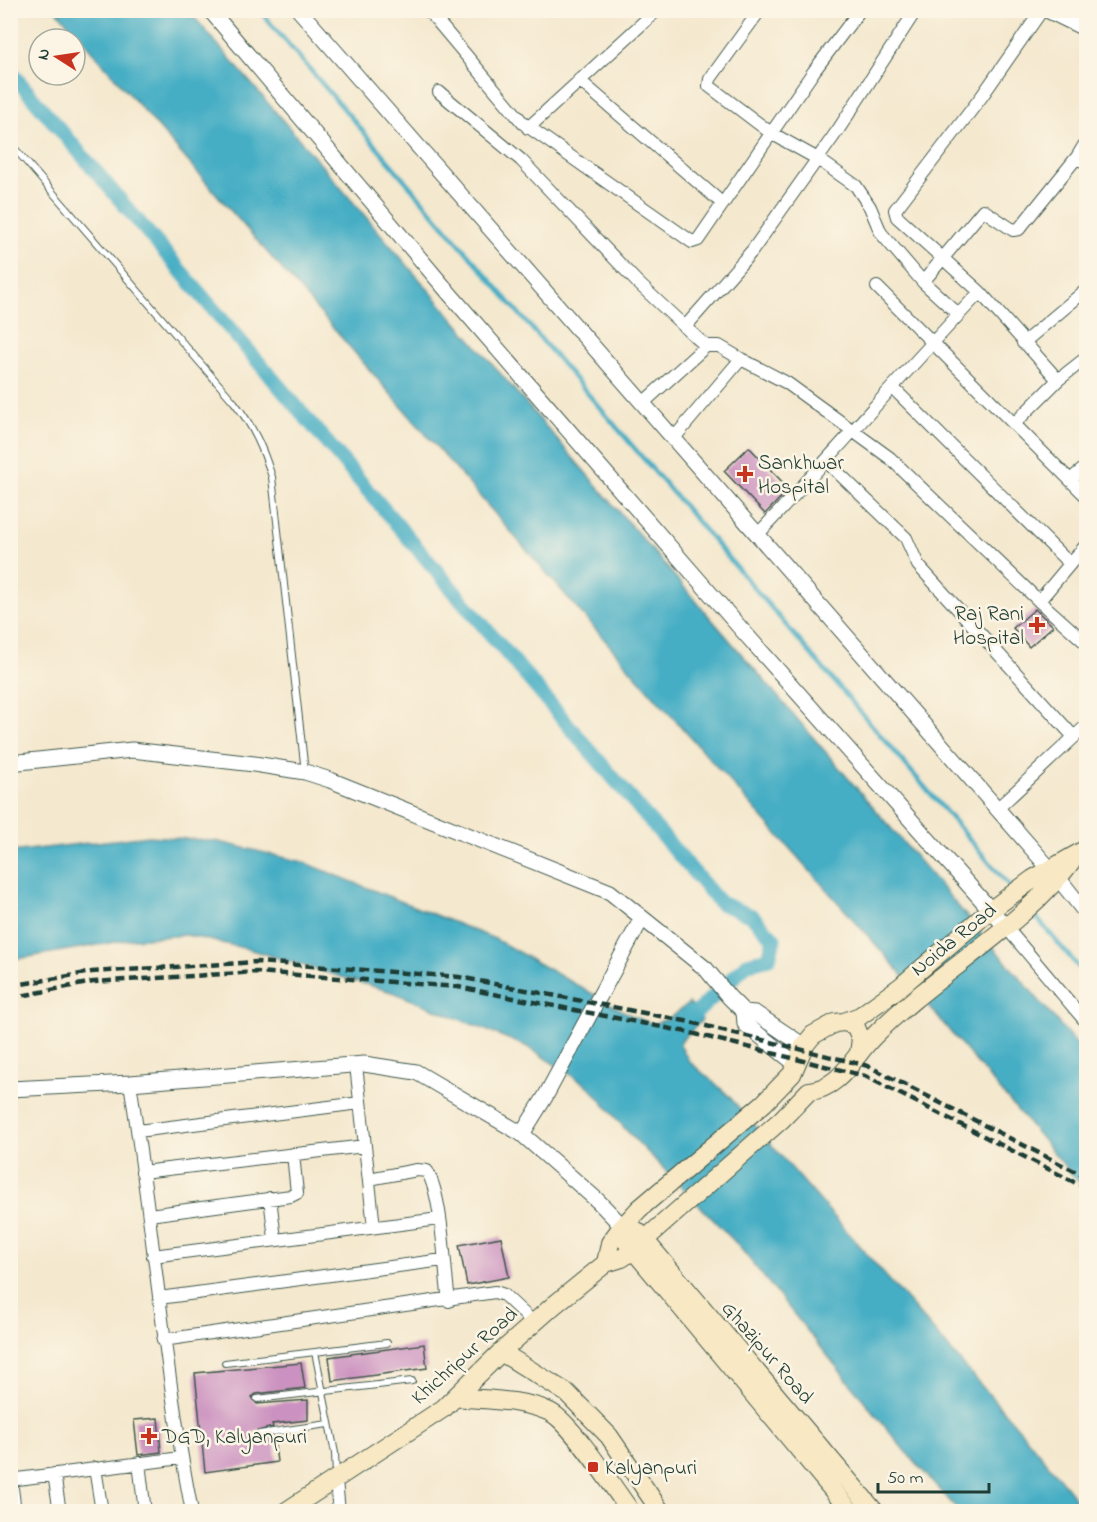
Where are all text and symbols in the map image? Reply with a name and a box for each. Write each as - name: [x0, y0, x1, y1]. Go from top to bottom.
- north arrow: [27, 27, 87, 87]
- text: N: [31, 46, 57, 62]
- place label: Sankhwar Hospital: [758, 449, 844, 503]
- marker: Sankhwar Hospital: [736, 465, 754, 483]
- place label: Raj Rani Hospital: [953, 600, 1024, 654]
- marker: Raj Rani Hospital: [1028, 616, 1046, 634]
- street label: Noida Road: [905, 896, 1004, 985]
- street label: Ghazipur Road: [713, 1295, 820, 1412]
- street label: Khichripur Road: [405, 1300, 525, 1413]
- place label: DGD, Kalyanpuri: [161, 1423, 307, 1455]
- marker: DGD, Kalyanpuri: [140, 1427, 158, 1445]
- place label: Kalyanpuri: [605, 1454, 697, 1486]
- scale bar: [878, 1456, 989, 1494]
- marker: Kalyanpuri: [586, 1460, 600, 1474]
- text: 50 m: [887, 1466, 924, 1492]

